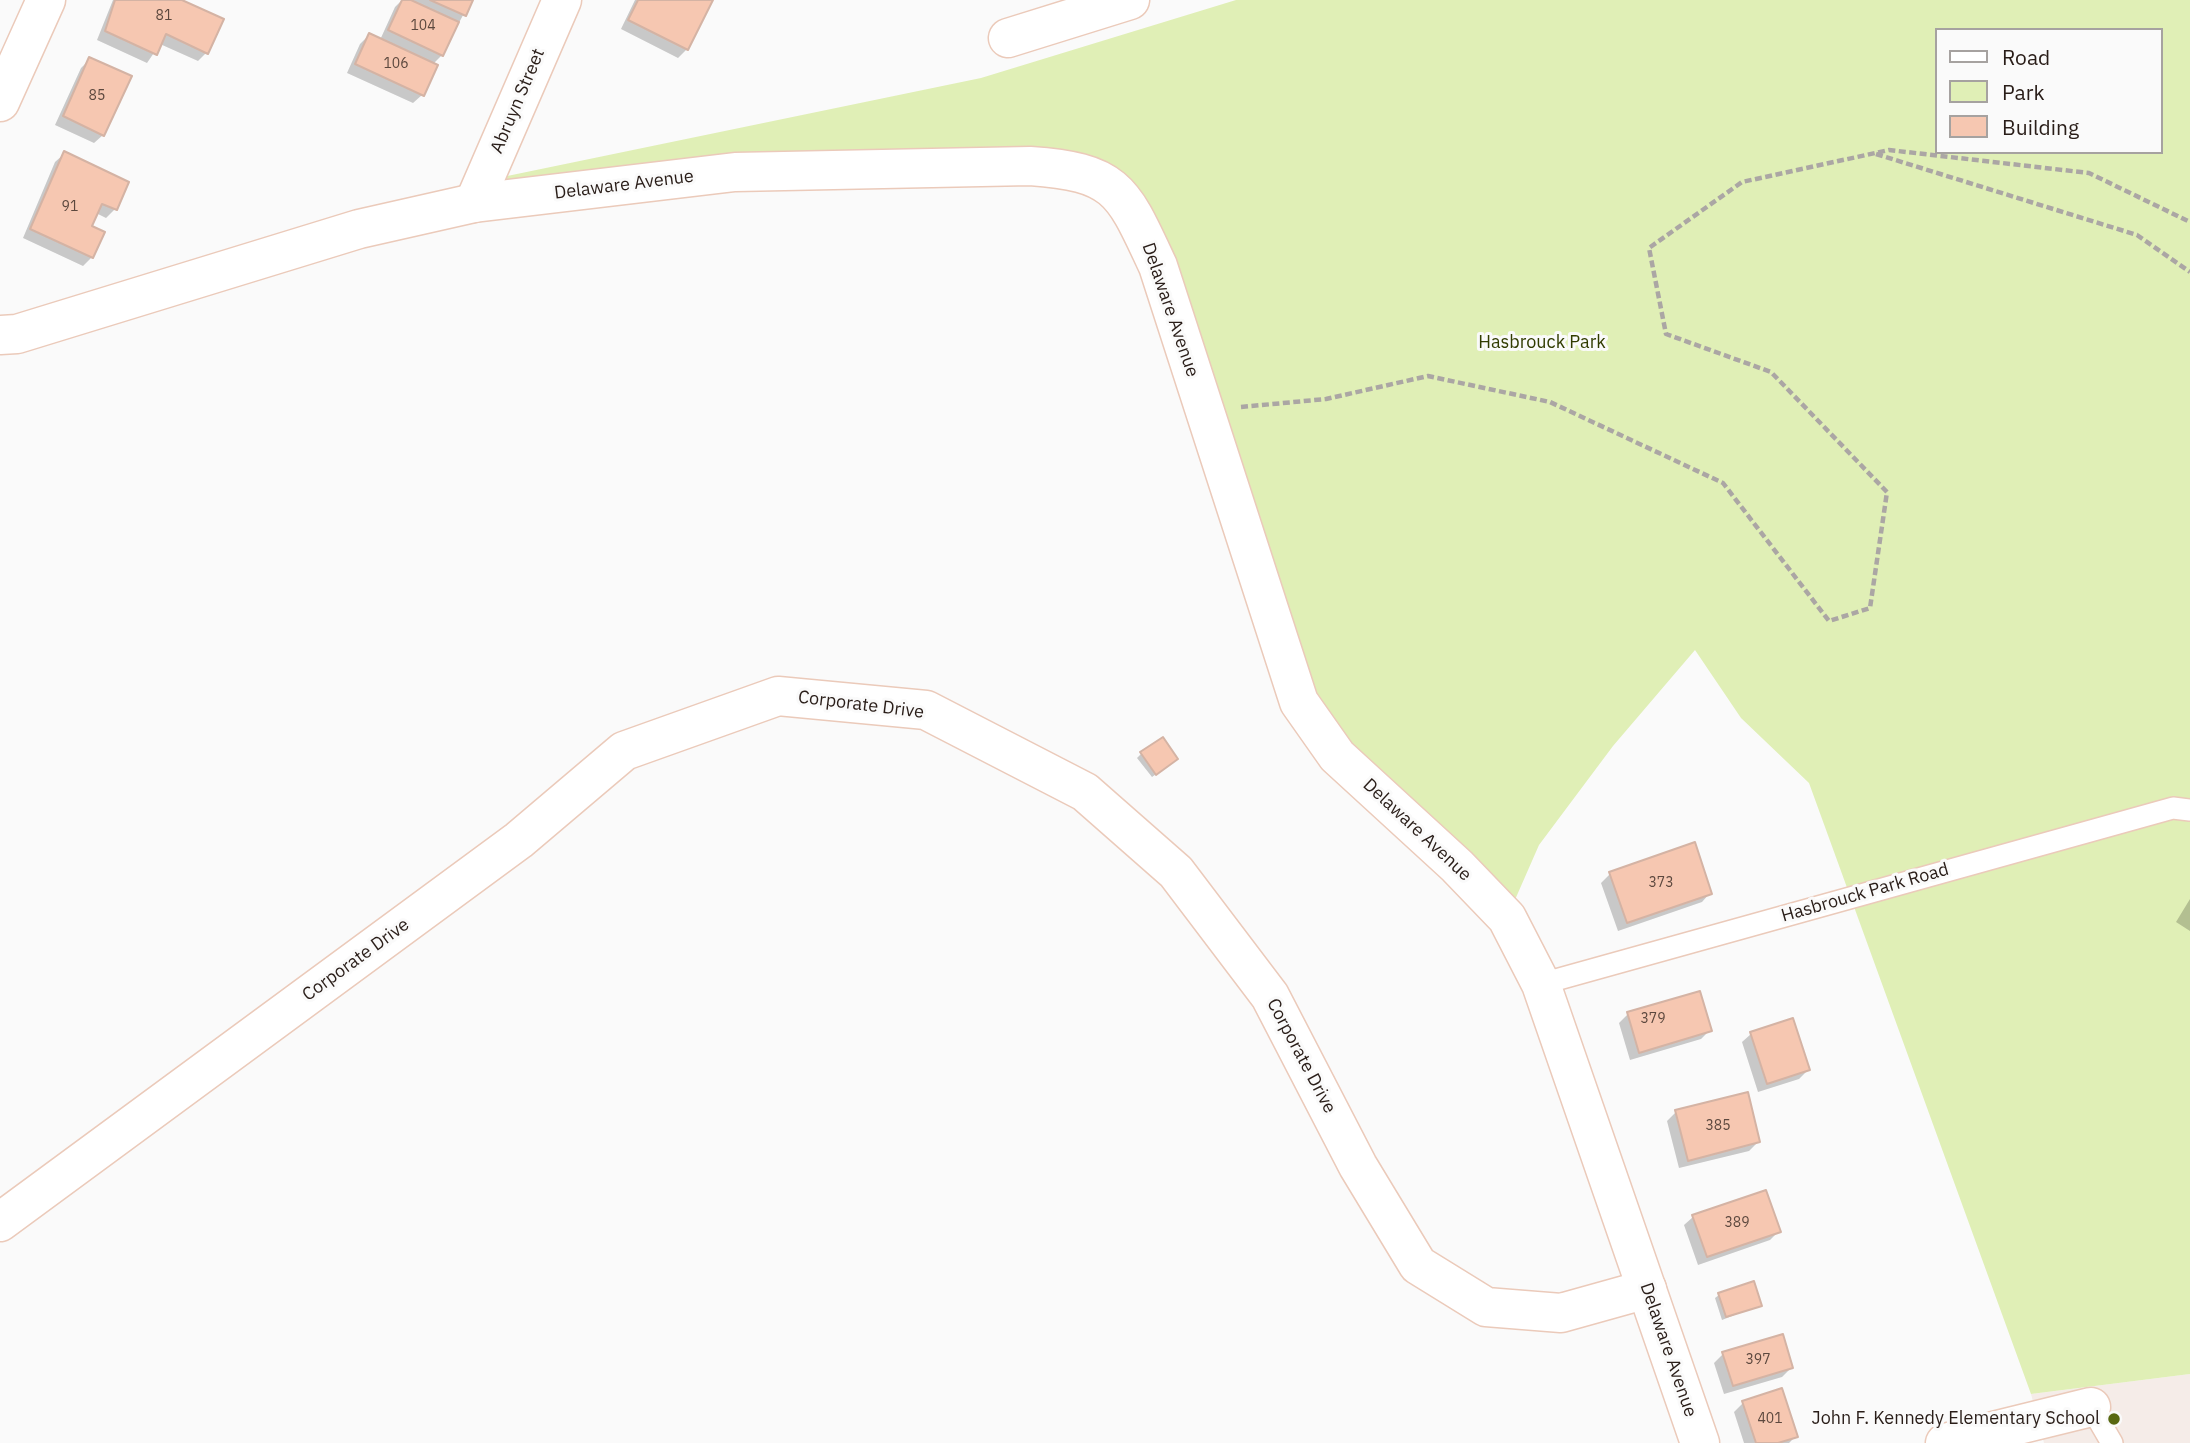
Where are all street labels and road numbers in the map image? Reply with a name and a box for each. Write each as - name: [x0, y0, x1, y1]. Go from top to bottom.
- street label: Abruyn Street: [486, 45, 550, 157]
- street label: Delaware Avenue: [553, 166, 695, 204]
- street label: Delaware Avenue: [1137, 240, 1203, 380]
- street label: Corporate Drive: [797, 687, 925, 723]
- street label: Delaware Avenue: [1358, 774, 1476, 886]
- street label: Hasbrouck Park Road: [1779, 859, 1951, 927]
- street label: Corporate Drive: [298, 914, 414, 1006]
- street label: Corporate Drive: [1262, 995, 1340, 1117]
- street label: Delaware Avenue: [1635, 1280, 1701, 1420]

